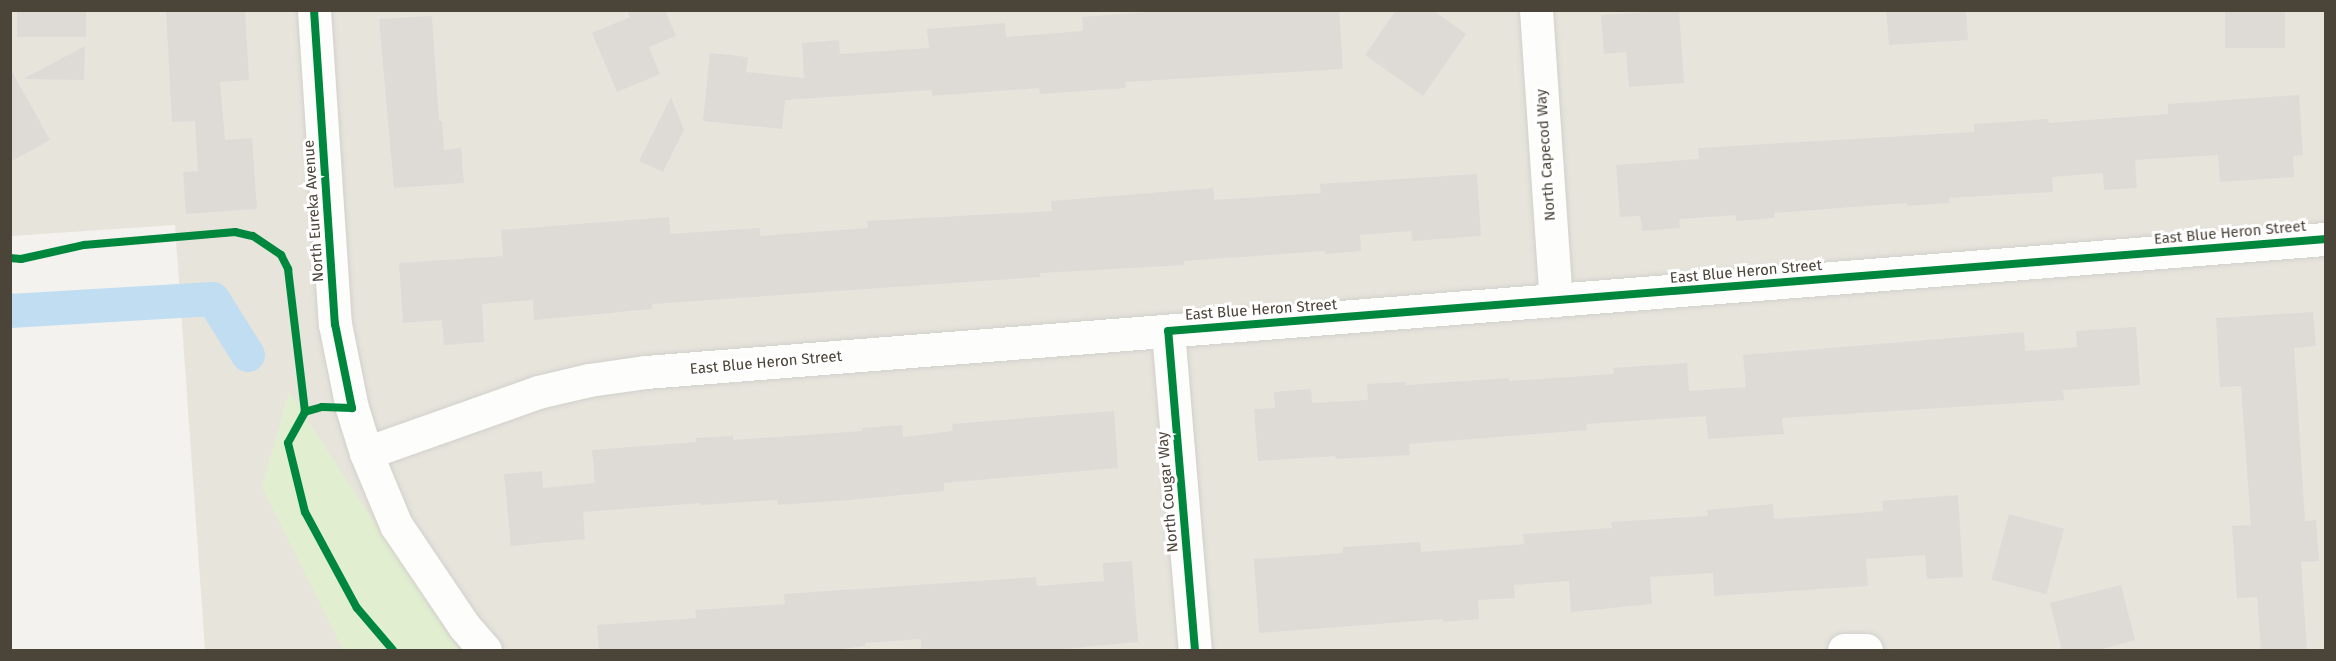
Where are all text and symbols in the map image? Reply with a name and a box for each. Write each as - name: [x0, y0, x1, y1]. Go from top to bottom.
- street label: North Capecod Way: [1532, 88, 1560, 222]
- street label: North Eureka Avenue: [300, 139, 328, 283]
- street label: East Blue Heron Street: [2153, 217, 2307, 249]
- street label: East Blue Heron Street: [1669, 256, 1823, 288]
- street label: East Blue Heron Street: [1184, 296, 1338, 324]
- street label: East Blue Heron Street: [689, 347, 843, 379]
- street label: North Cougar Way: [1154, 431, 1182, 553]

